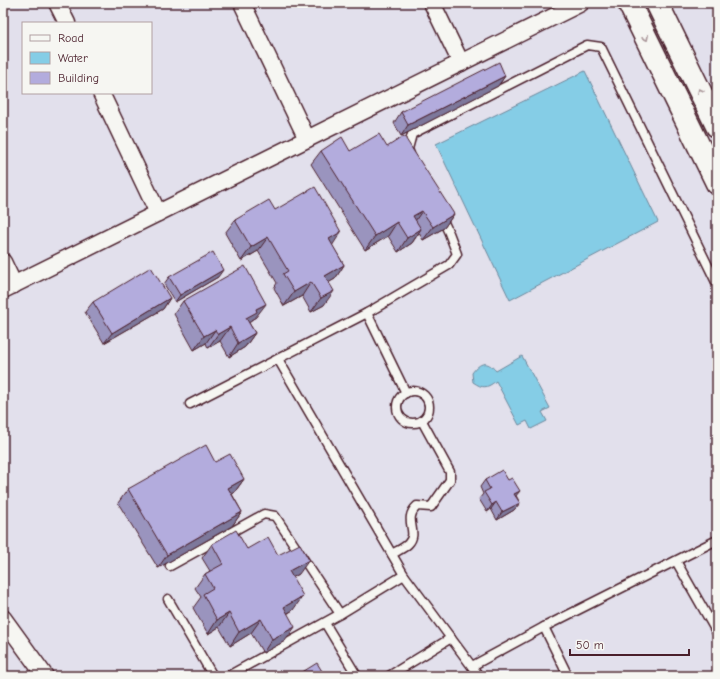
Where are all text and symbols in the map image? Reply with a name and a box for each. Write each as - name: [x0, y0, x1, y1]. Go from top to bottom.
- legend: [22, 22, 152, 94]
- text: Road: [58, 31, 84, 45]
- one-way arrow: [641, 34, 649, 41]
- text: Water: [58, 51, 88, 65]
- text: Building: [58, 71, 99, 85]
- one-way arrow: [697, 88, 705, 95]
- scale bar: [570, 631, 689, 657]
- text: 50 m: [576, 638, 604, 652]

